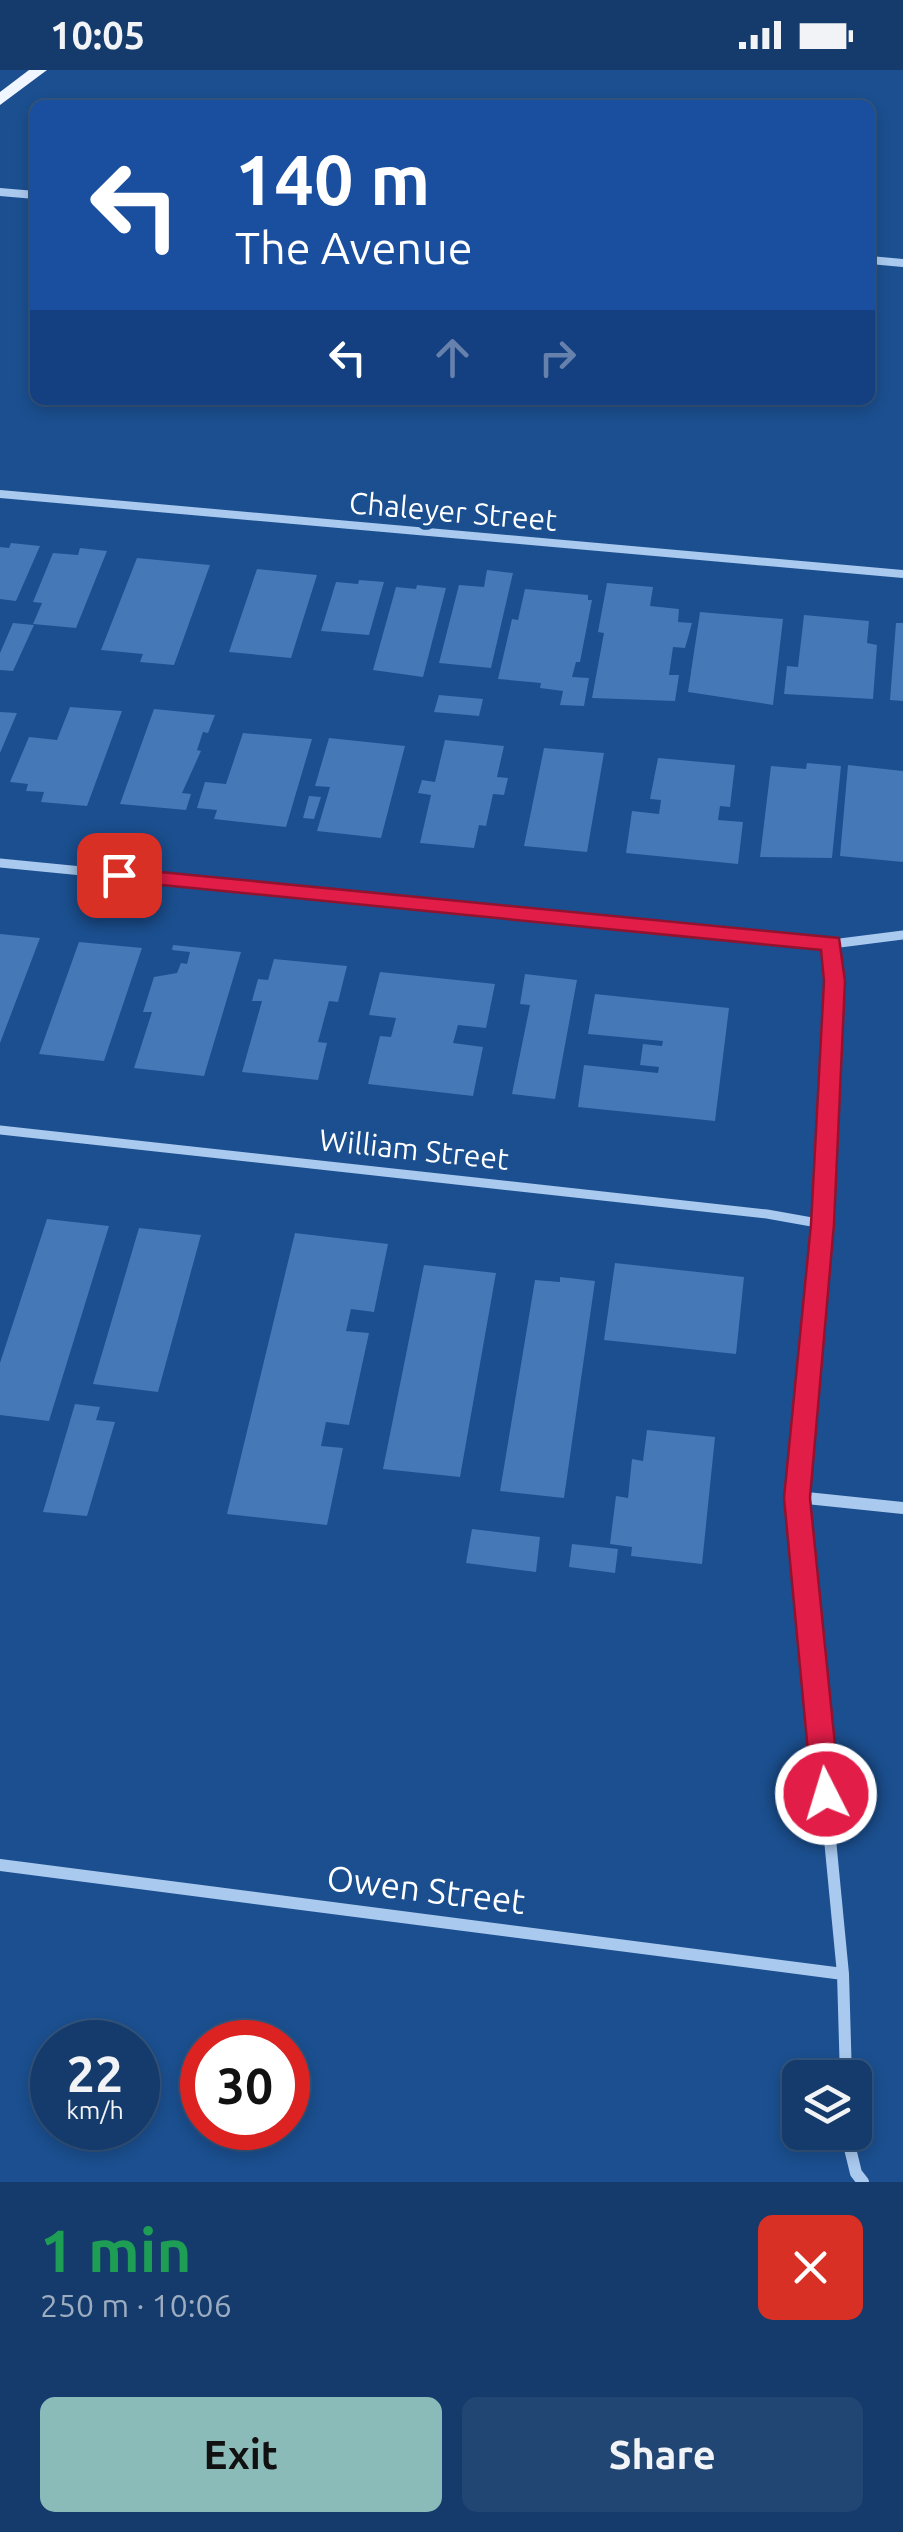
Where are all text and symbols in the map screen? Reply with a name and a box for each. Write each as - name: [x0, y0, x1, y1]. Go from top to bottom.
- text: 10:05: [50, 14, 145, 56]
- icon: left: [70, 140, 200, 270]
- text: 140 m: [235, 140, 430, 218]
- text: The Avenue: [235, 222, 472, 273]
- icon: left: [320, 330, 375, 385]
- icon: ahead: [425, 330, 480, 385]
- icon: right: [530, 330, 585, 385]
- street label: Chaleyer Street: [348, 485, 559, 537]
- pin: [77, 833, 162, 918]
- icon: arrive: [92, 848, 147, 903]
- street label: William Street: [318, 1122, 511, 1176]
- position arrow: [774, 1742, 878, 1846]
- street label: Owen Street: [325, 1857, 528, 1921]
- speed limit sign: 30: [180, 2020, 310, 2150]
- text: 22: [67, 2045, 123, 2101]
- map controls: [782, 2060, 872, 2150]
- button: layers: [782, 2060, 872, 2150]
- text: km/h: [66, 2096, 124, 2124]
- button: close: [758, 2215, 863, 2320]
- text: 1 min: [40, 2216, 192, 2283]
- text: 250 m · 10:06: [40, 2287, 232, 2323]
- button: Exit: [40, 2397, 442, 2512]
- button: Share: [462, 2397, 863, 2512]

